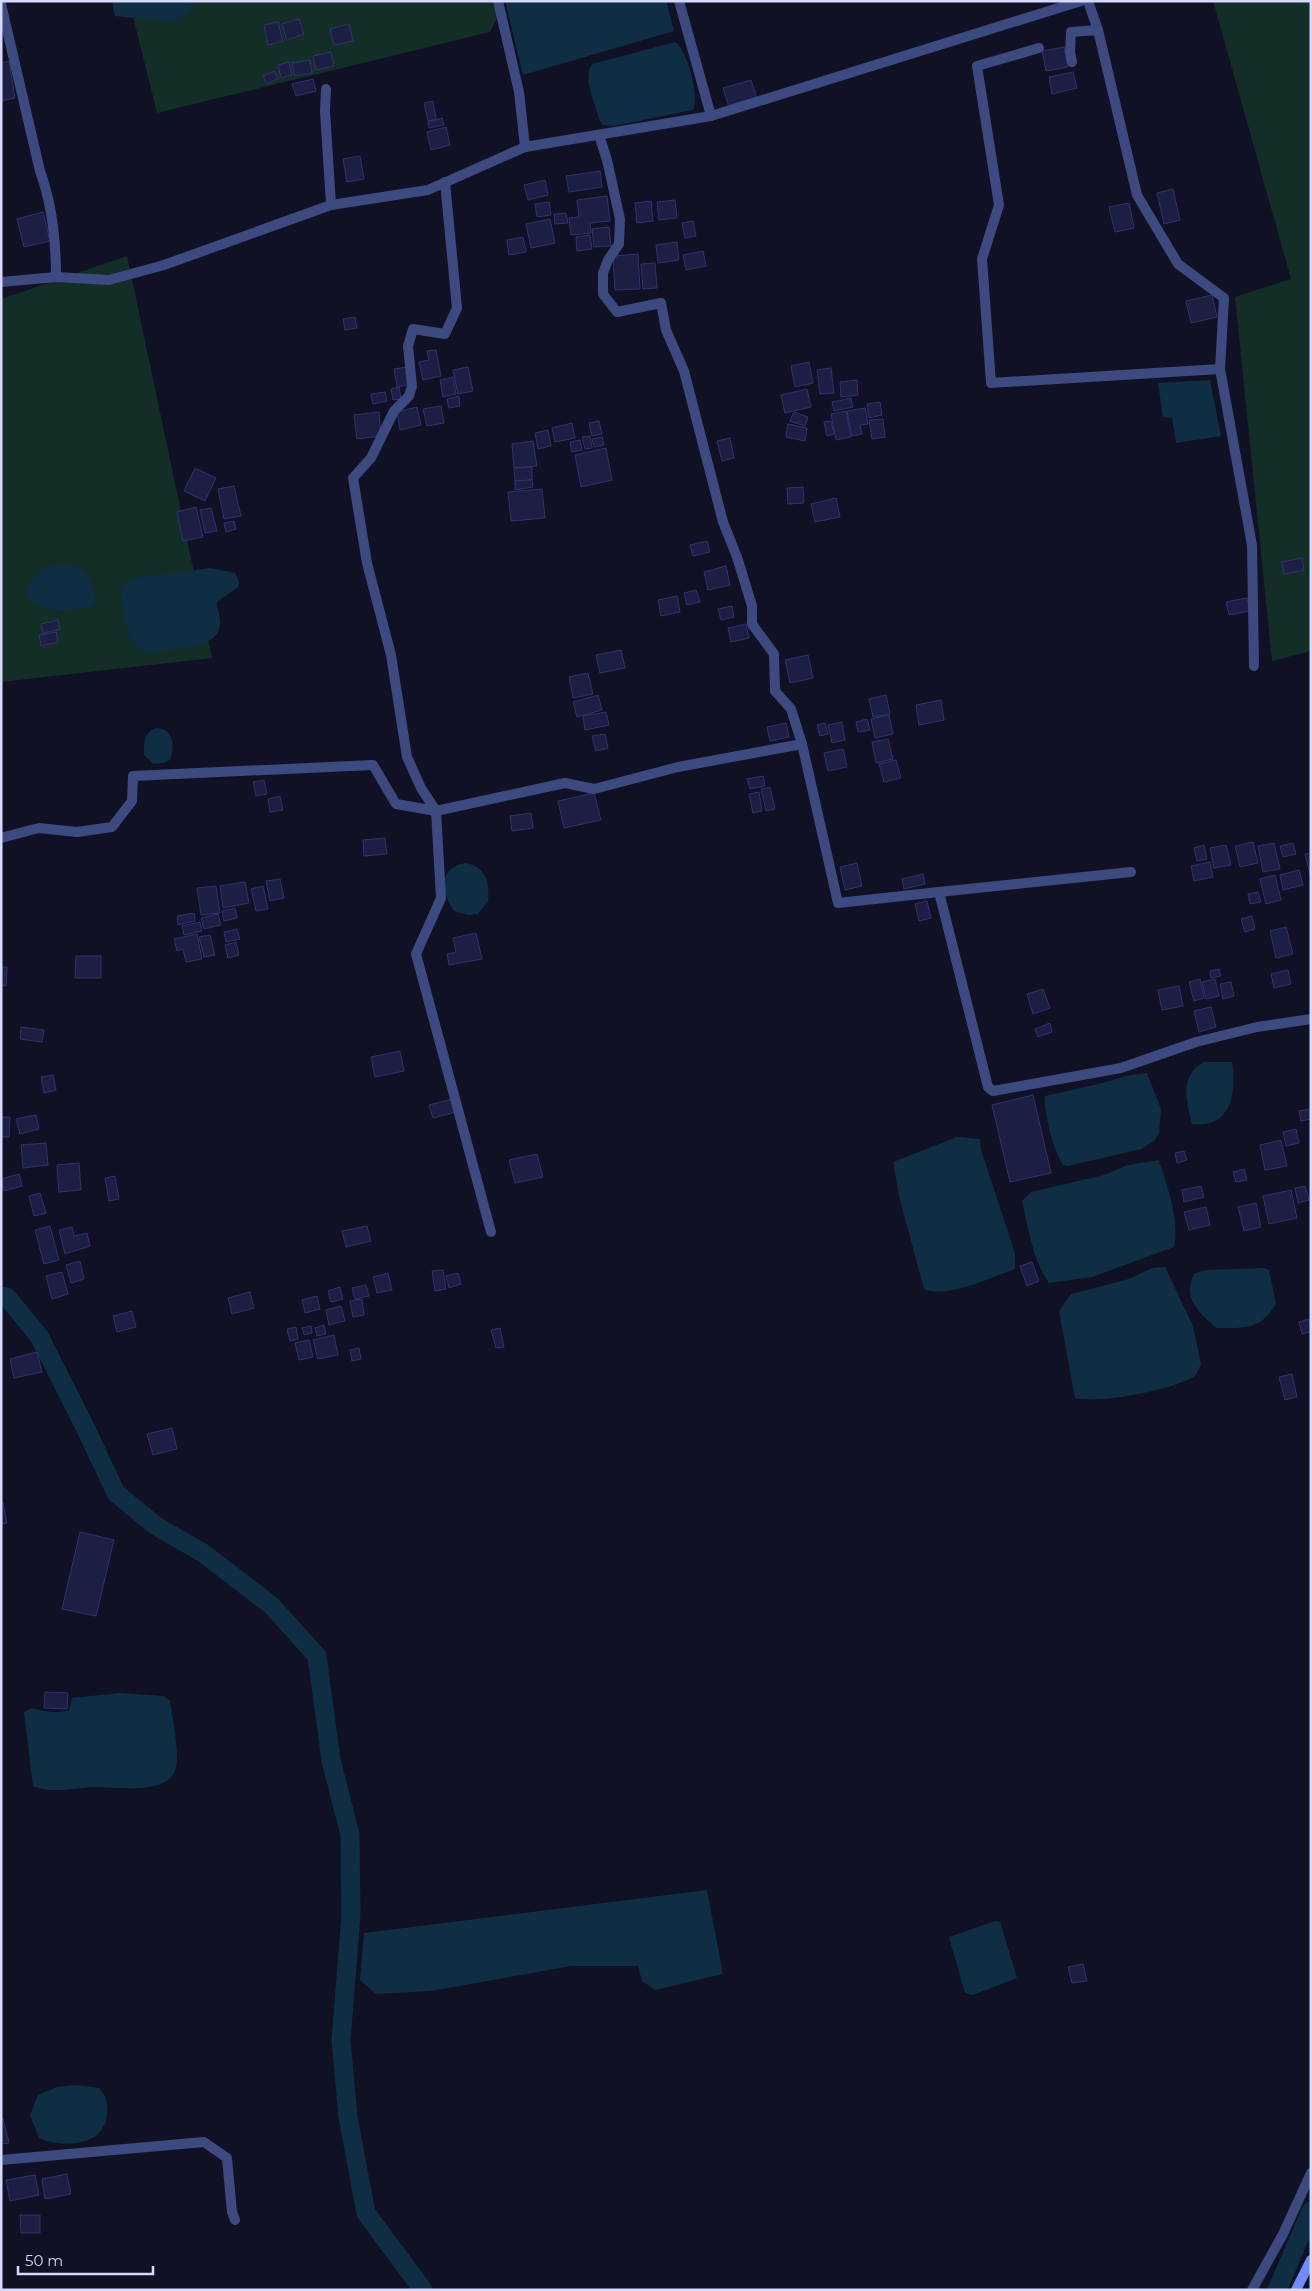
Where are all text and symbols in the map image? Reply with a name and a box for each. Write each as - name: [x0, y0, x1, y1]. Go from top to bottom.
- scale bar: [18, 2244, 152, 2276]
- text: 50 m: [25, 2251, 63, 2270]

